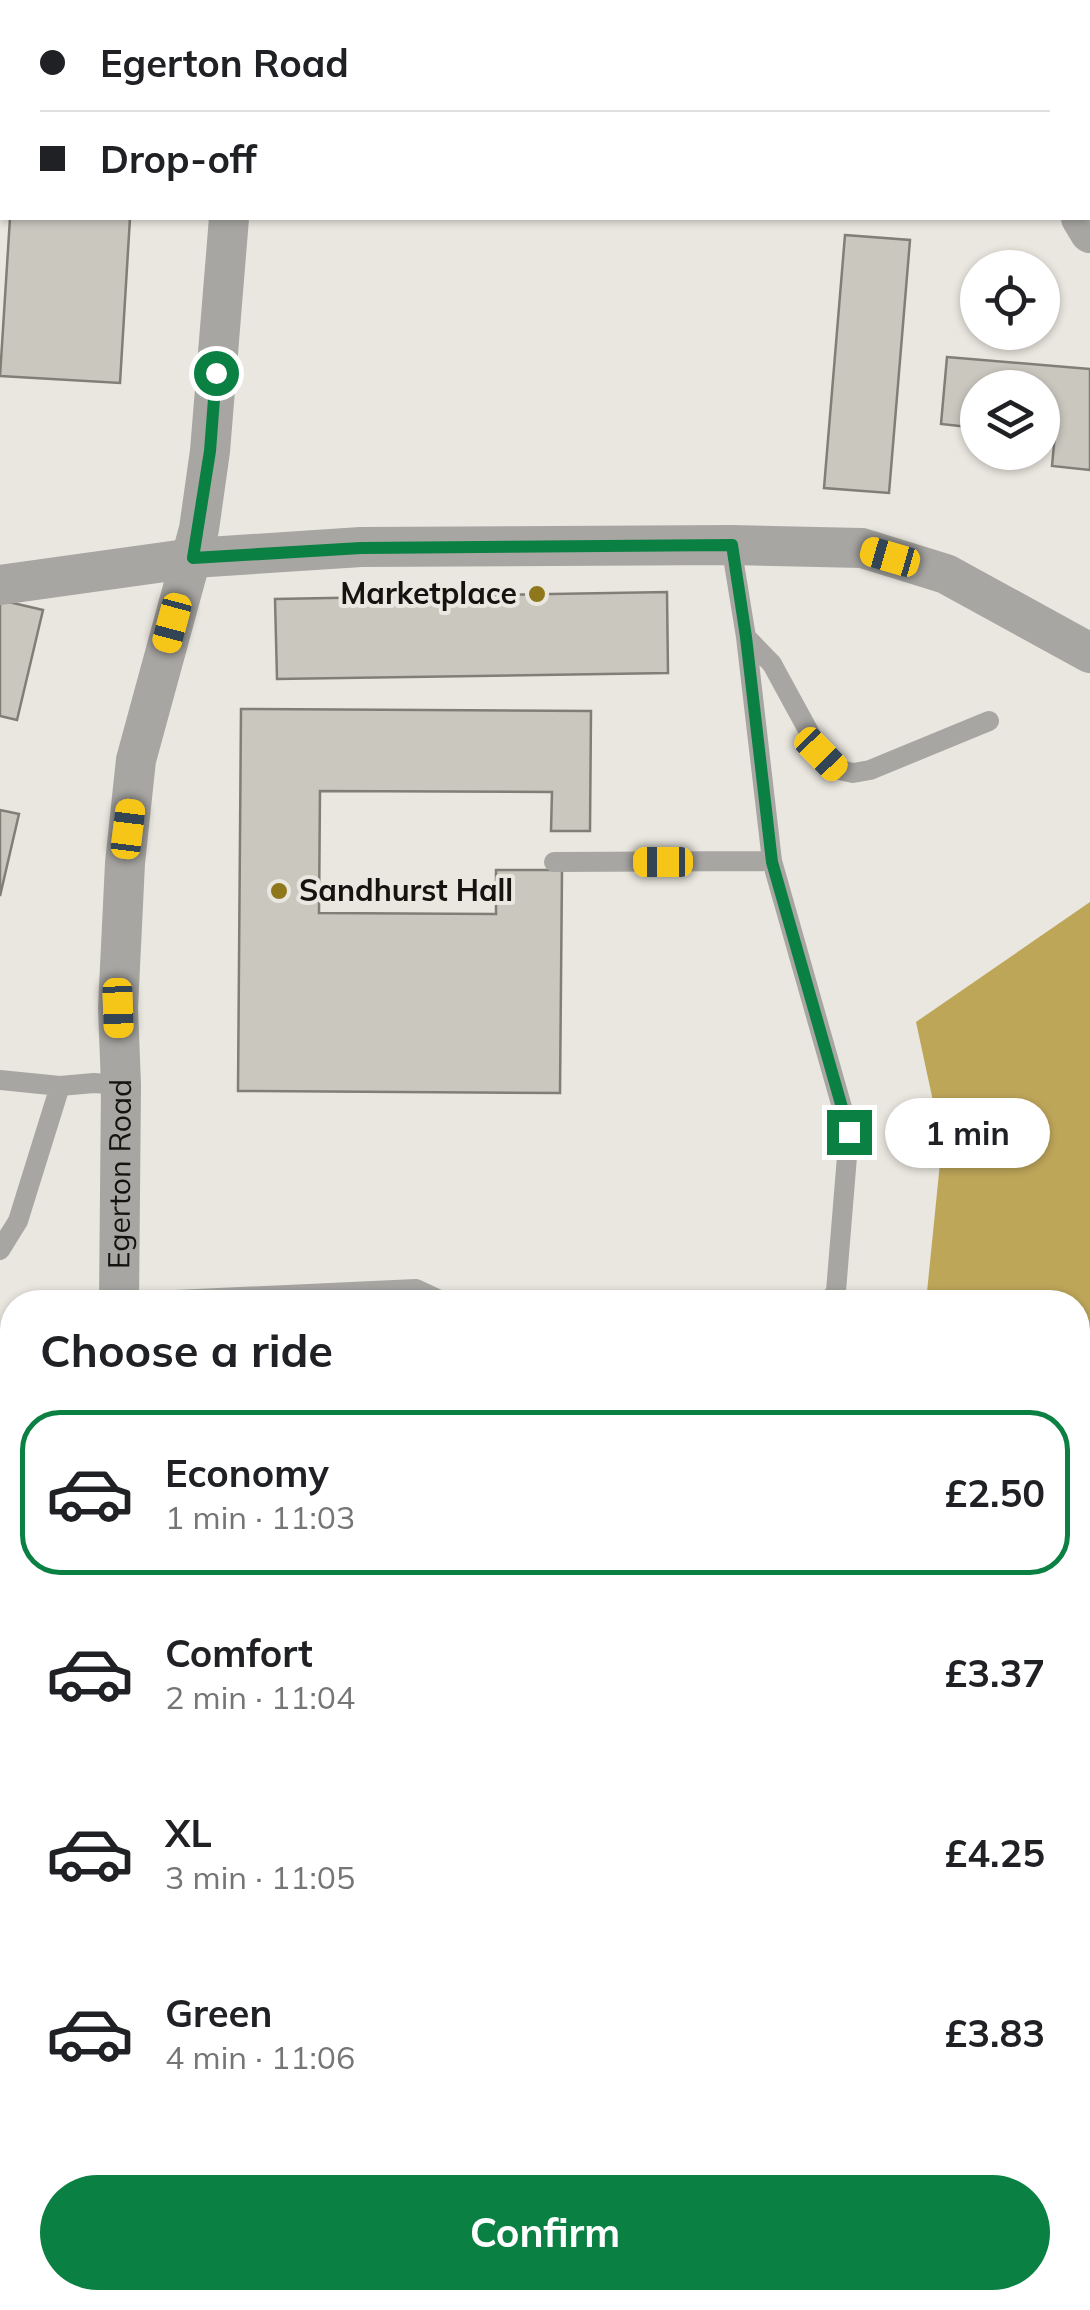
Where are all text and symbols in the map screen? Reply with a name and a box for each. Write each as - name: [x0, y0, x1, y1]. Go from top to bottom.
- text: Egerton Road: [100, 39, 349, 87]
- text: Drop-off: [100, 135, 257, 183]
- map controls: [960, 250, 1060, 470]
- button: locate: [960, 250, 1060, 350]
- route start: [194, 351, 239, 396]
- button: layers: [960, 370, 1060, 470]
- car: [857, 534, 923, 580]
- place label: Marketplace: [340, 574, 517, 612]
- marker: Marketplace: [526, 583, 548, 605]
- car: [150, 590, 194, 656]
- car: [789, 722, 853, 786]
- car: [109, 797, 147, 861]
- car: [633, 847, 693, 877]
- place label: Sandhurst Hall: [299, 871, 513, 909]
- marker: Sandhurst Hall: [268, 880, 290, 902]
- car: [102, 977, 134, 1039]
- street label: Egerton Road: [99, 1079, 139, 1269]
- callout: 1 min: [884, 1097, 1049, 1167]
- route end: [827, 1110, 872, 1155]
- text: 1 min: [925, 1113, 1010, 1153]
- text: Choose a ride: [40, 1322, 333, 1378]
- icon: car: [45, 1448, 135, 1538]
- text: Economy: [165, 1449, 329, 1497]
- text: £2.50: [944, 1469, 1045, 1517]
- text: 1 min · 11:03: [165, 1497, 355, 1537]
- icon: car: [45, 1628, 135, 1718]
- text: Comfort: [165, 1629, 313, 1677]
- text: £3.37: [944, 1649, 1045, 1697]
- text: 2 min · 11:04: [165, 1677, 355, 1717]
- icon: car: [45, 1808, 135, 1898]
- text: XL: [165, 1809, 212, 1857]
- text: £4.25: [944, 1829, 1045, 1877]
- text: 3 min · 11:05: [165, 1857, 355, 1897]
- icon: car: [45, 1988, 135, 2078]
- text: Green: [165, 1989, 272, 2037]
- text: £3.83: [944, 2009, 1045, 2057]
- text: 4 min · 11:06: [165, 2037, 355, 2077]
- button: Confirm: [40, 2175, 1050, 2290]

